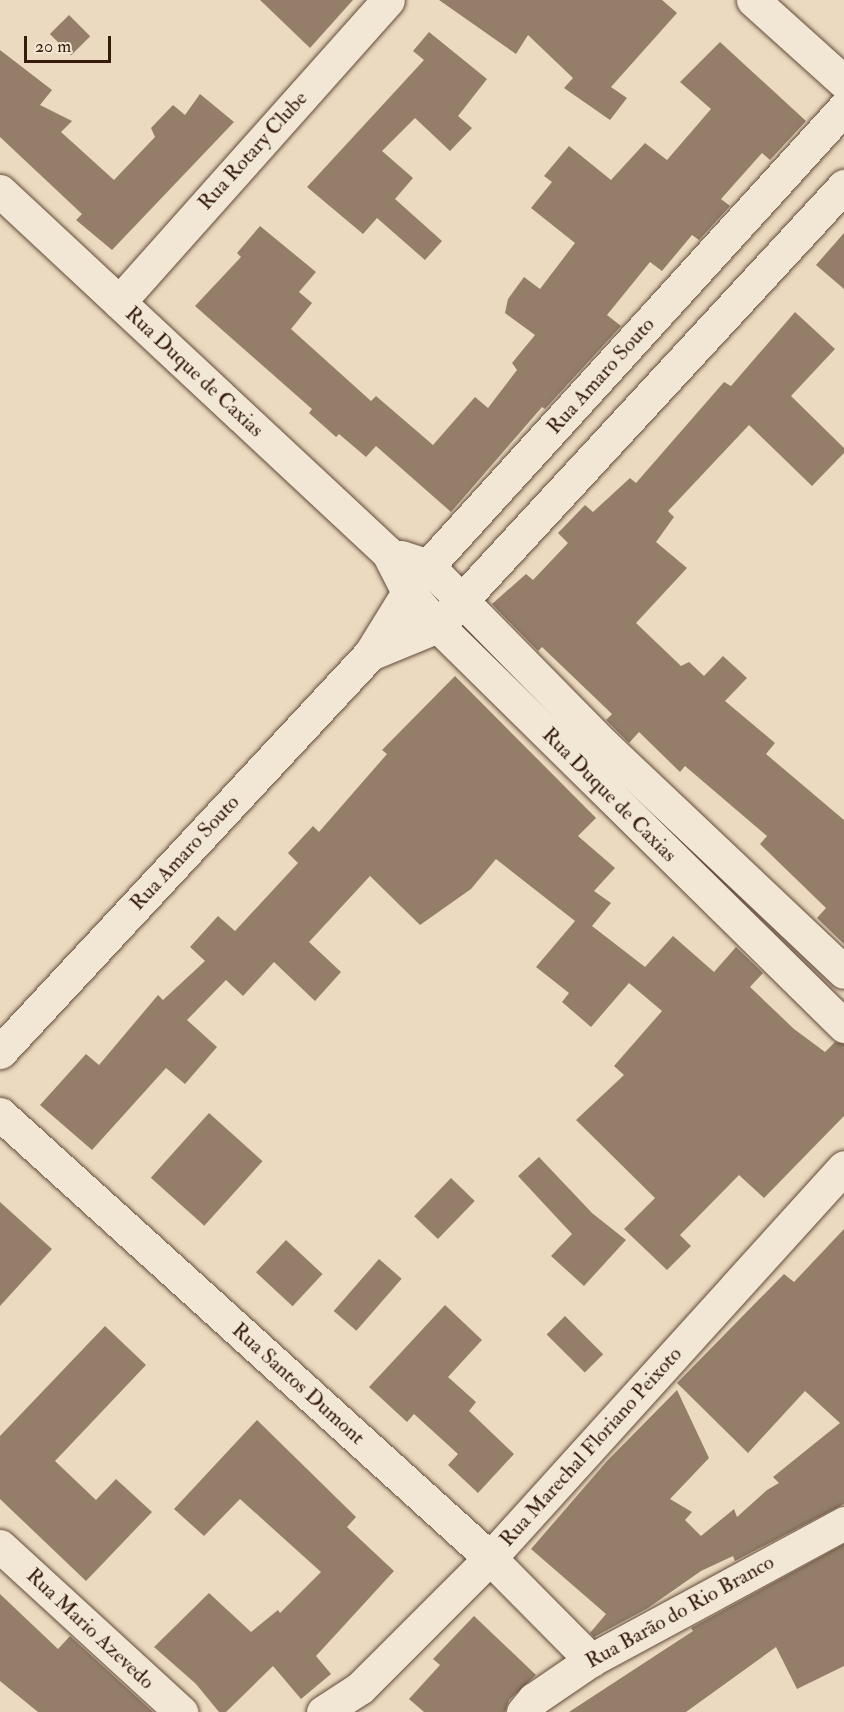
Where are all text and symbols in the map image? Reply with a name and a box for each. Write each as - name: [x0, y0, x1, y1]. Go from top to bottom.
- scale bar: [27, 24, 114, 62]
- text: 20 m: [35, 35, 71, 58]
- street label: Rua Rotary Clube: [193, 86, 313, 216]
- street label: Rua Duque de Caxias: [120, 301, 268, 443]
- street label: Rua Amaro Souto: [542, 312, 660, 440]
- street label: Rua Duque de Caxias: [537, 723, 681, 867]
- street label: Rua Amaro Souto: [125, 790, 245, 916]
- street label: Rua Santos Dumont: [226, 1318, 370, 1450]
- street label: Rua Marechal Floriano Peixoto: [495, 1342, 687, 1552]
- street label: Rua Barão do Rio Branco: [581, 1550, 779, 1674]
- street label: Rua Mario Azevedo: [21, 1563, 159, 1695]

